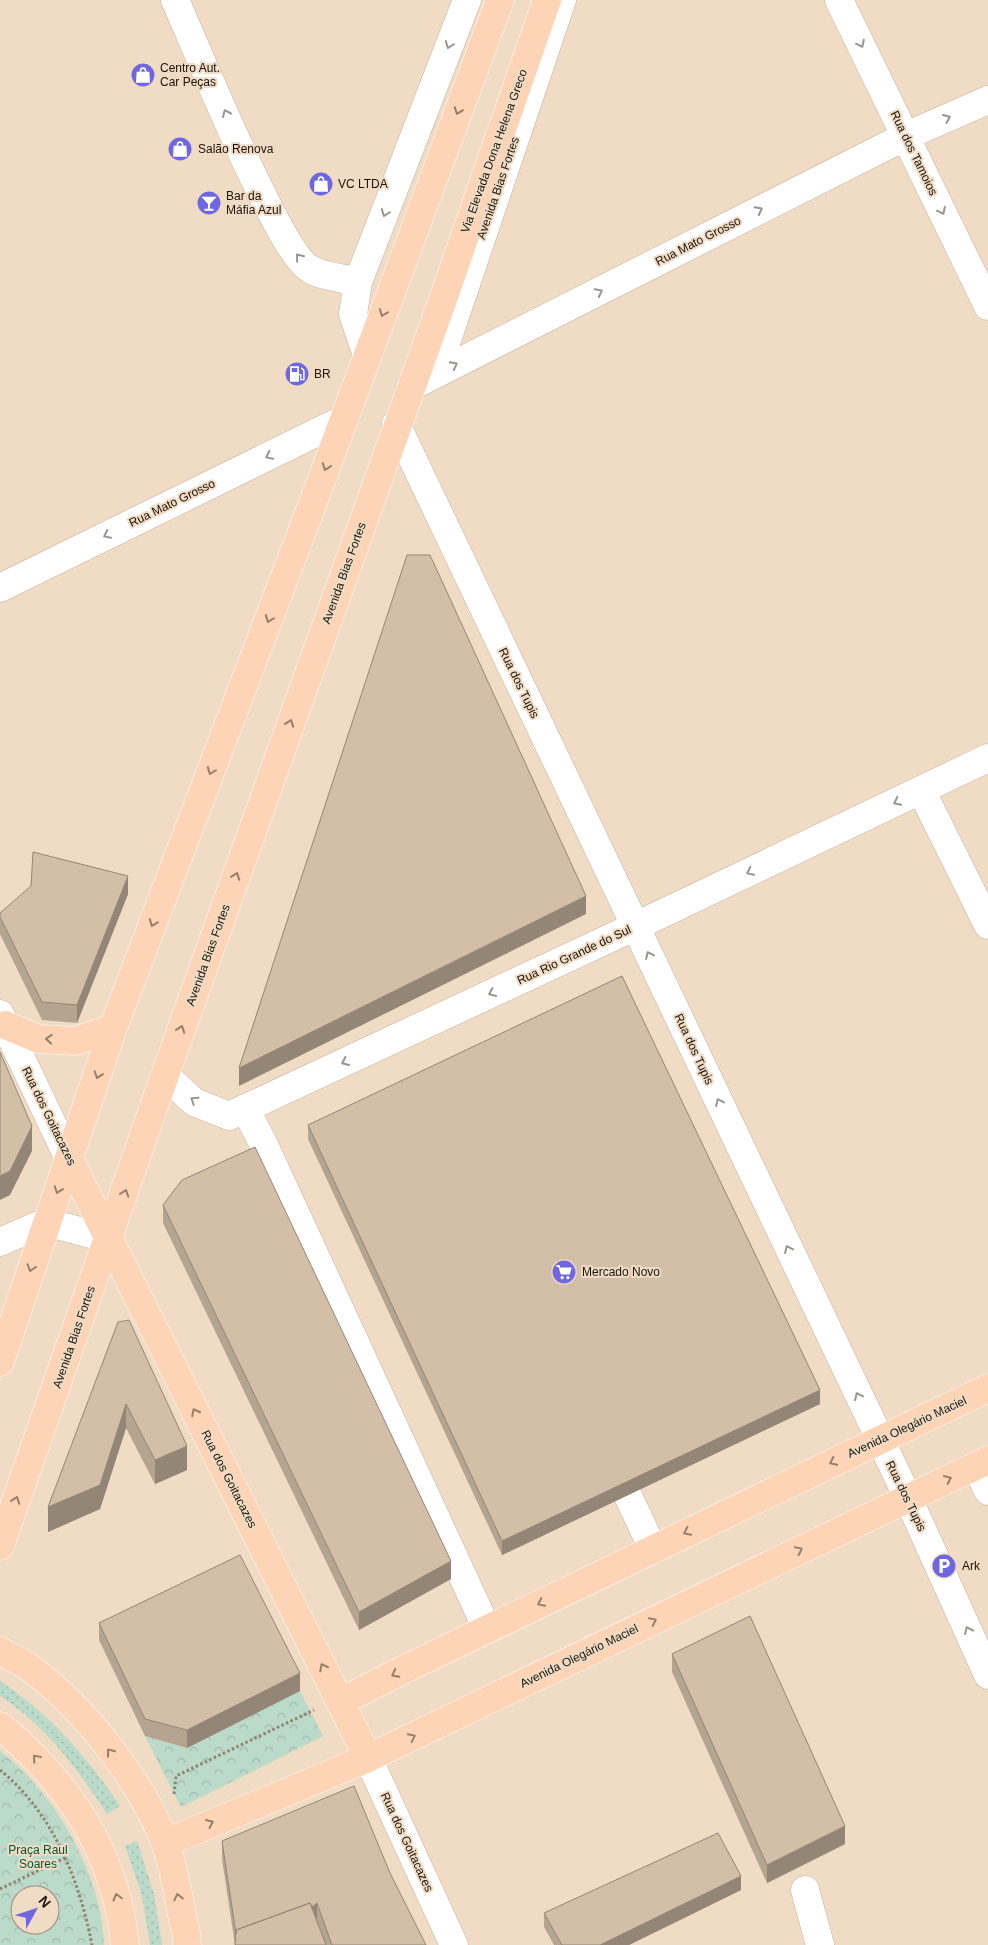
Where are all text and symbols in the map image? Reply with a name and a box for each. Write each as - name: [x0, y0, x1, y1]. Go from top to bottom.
- one-way arrow: [855, 39, 865, 48]
- one-way arrow: [445, 41, 455, 49]
- place label: Centro Aut. Car Peças: [160, 61, 220, 89]
- shop icon: Centro Aut. Car Peças: [130, 62, 156, 88]
- street label: Via Elevada Dona Helena Greco: [458, 67, 530, 235]
- one-way arrow: [454, 107, 464, 115]
- street label: Rua dos Tamoios: [887, 108, 941, 198]
- one-way arrow: [221, 109, 232, 118]
- one-way arrow: [942, 113, 951, 124]
- street label: Avenida Bias Fortes: [474, 135, 522, 241]
- shop icon: Salão Renova: [167, 136, 193, 162]
- place label: Salão Renova: [198, 142, 274, 156]
- shop icon: VC LTDA: [308, 171, 334, 197]
- place label: VC LTDA: [338, 177, 388, 191]
- place label: Bar da Máfia Azul: [226, 189, 281, 217]
- bar icon: Bar da Máfia Azul: [196, 190, 222, 216]
- one-way arrow: [754, 206, 763, 216]
- one-way arrow: [936, 206, 947, 215]
- one-way arrow: [380, 209, 390, 217]
- street label: Rua Mato Grosso: [653, 213, 743, 269]
- one-way arrow: [297, 254, 305, 263]
- one-way arrow: [594, 288, 603, 298]
- one-way arrow: [379, 308, 389, 317]
- fuel station icon: BR: [284, 361, 310, 387]
- one-way arrow: [449, 361, 458, 371]
- place label: BR: [314, 367, 331, 381]
- one-way arrow: [265, 449, 274, 460]
- one-way arrow: [322, 462, 332, 471]
- street label: Rua Mato Grosso: [127, 476, 218, 530]
- street label: Avenida Bias Fortes: [319, 520, 369, 626]
- one-way arrow: [104, 529, 113, 539]
- one-way arrow: [265, 614, 275, 623]
- street label: Rua dos Tupis: [496, 645, 542, 721]
- one-way arrow: [284, 719, 294, 727]
- one-way arrow: [207, 766, 217, 775]
- one-way arrow: [893, 795, 902, 805]
- one-way arrow: [746, 865, 755, 876]
- one-way arrow: [230, 872, 240, 880]
- street label: Avenida Bias Fortes: [183, 902, 233, 1008]
- one-way arrow: [149, 918, 159, 927]
- street label: Rua Rio Grande do Sul: [515, 922, 633, 988]
- one-way arrow: [645, 951, 656, 960]
- one-way arrow: [488, 987, 497, 997]
- street label: Rua dos Tupis: [671, 1011, 717, 1087]
- one-way arrow: [175, 1025, 185, 1034]
- one-way arrow: [45, 1034, 53, 1045]
- one-way arrow: [341, 1055, 350, 1066]
- street label: Rua dos Goitacazes: [19, 1064, 79, 1168]
- one-way arrow: [93, 1070, 103, 1078]
- one-way arrow: [190, 1097, 200, 1106]
- one-way arrow: [715, 1098, 725, 1107]
- one-way arrow: [54, 1186, 64, 1194]
- one-way arrow: [119, 1189, 129, 1197]
- one-way arrow: [784, 1245, 795, 1254]
- supermarket icon: Mercado Novo: [551, 1259, 577, 1285]
- one-way arrow: [27, 1264, 37, 1272]
- place label: Mercado Novo: [582, 1265, 660, 1279]
- street label: Avenida Bias Fortes: [50, 1284, 98, 1390]
- one-way arrow: [854, 1392, 864, 1401]
- street label: Avenida Olegário Maciel: [845, 1393, 969, 1461]
- one-way arrow: [191, 1408, 202, 1417]
- street label: Rua dos Goitacazes: [198, 1428, 260, 1530]
- one-way arrow: [829, 1456, 838, 1466]
- street label: Rua dos Tupis: [883, 1458, 929, 1534]
- one-way arrow: [943, 1474, 952, 1485]
- one-way arrow: [10, 1497, 20, 1505]
- one-way arrow: [683, 1526, 692, 1537]
- one-way arrow: [794, 1546, 803, 1556]
- parking icon: Ark: [931, 1553, 957, 1579]
- place label: Ark: [962, 1559, 981, 1573]
- one-way arrow: [537, 1597, 546, 1607]
- one-way arrow: [648, 1616, 657, 1627]
- street label: Avenida Olegário Maciel: [518, 1621, 640, 1691]
- one-way arrow: [964, 1626, 974, 1635]
- one-way arrow: [319, 1663, 329, 1672]
- one-way arrow: [391, 1668, 400, 1678]
- one-way arrow: [407, 1732, 416, 1743]
- one-way arrow: [108, 1749, 116, 1758]
- one-way arrow: [34, 1755, 42, 1764]
- street label: Rua dos Goitacazes: [378, 1790, 436, 1894]
- one-way arrow: [205, 1819, 214, 1830]
- park label: Praça Raul Soares: [8, 1843, 68, 1871]
- north arrow: [10, 1885, 60, 1935]
- text: N: [36, 1893, 54, 1911]
- one-way arrow: [113, 1893, 123, 1902]
- one-way arrow: [173, 1893, 184, 1902]

